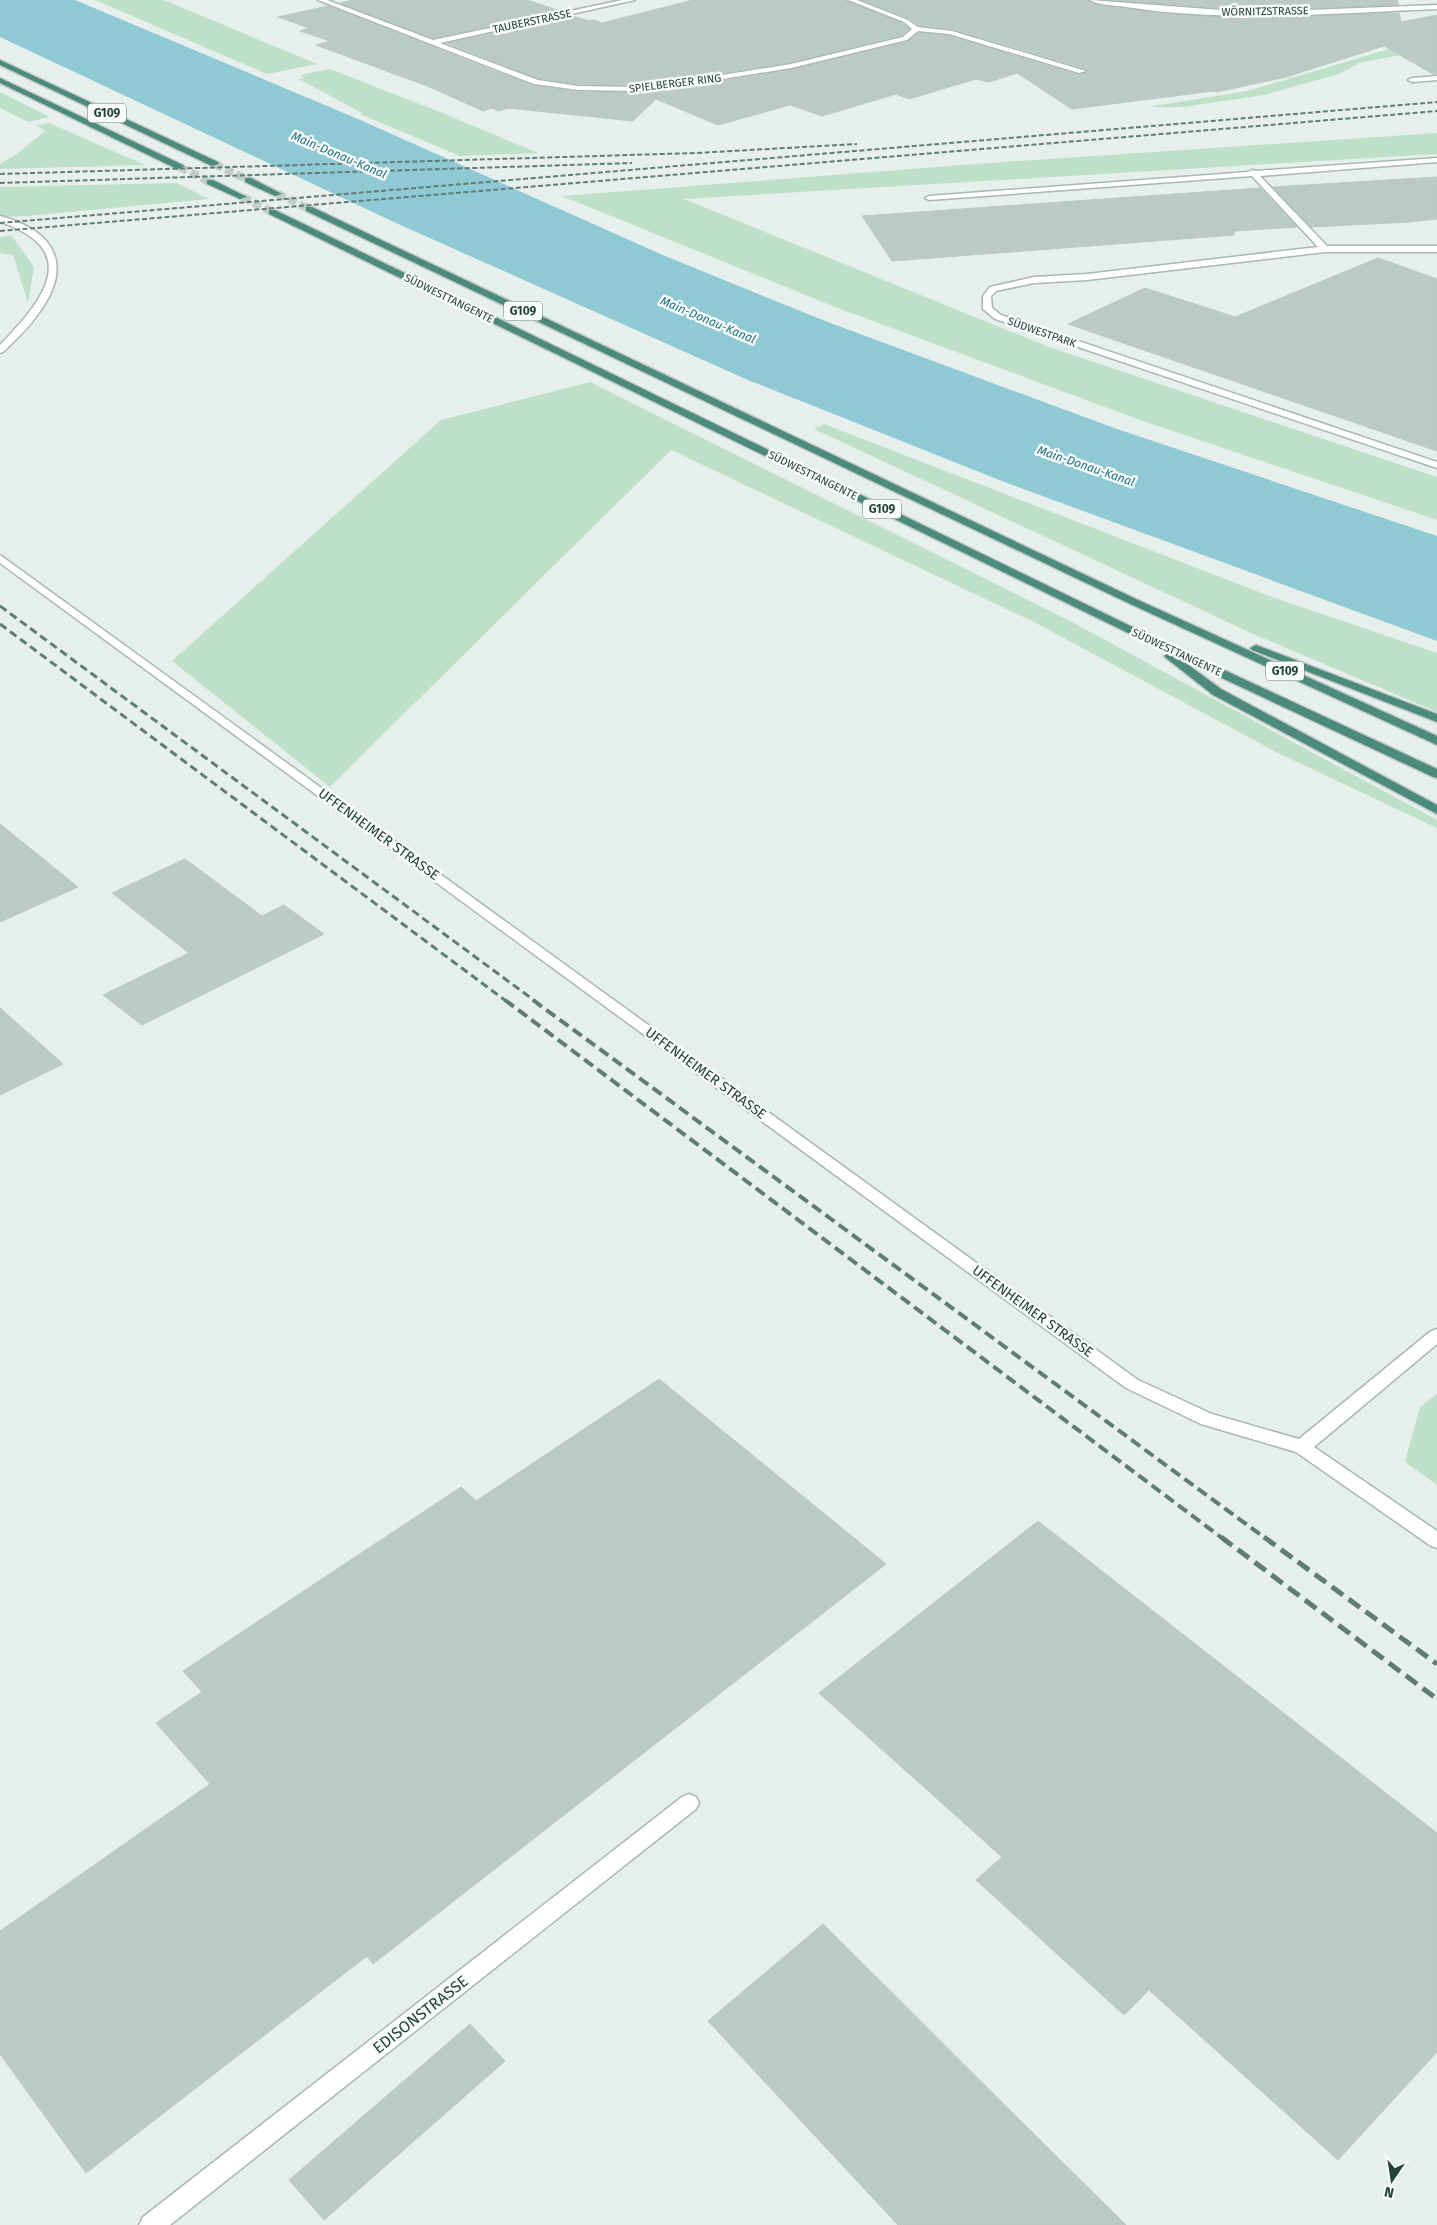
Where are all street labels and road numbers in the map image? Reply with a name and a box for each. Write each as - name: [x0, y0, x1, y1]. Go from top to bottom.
- street label: WÖRNITZSTRASSE: [1221, 3, 1309, 19]
- street label: TAUBERSTRASSE: [492, 7, 573, 36]
- street label: SPIELBERGER RING: [628, 71, 722, 96]
- road number: G109: [88, 104, 126, 122]
- street label: SÜDWESTTANGENTE: [402, 270, 496, 326]
- road number: G109: [504, 302, 542, 321]
- street label: SÜDWESTPARK: [1006, 314, 1079, 350]
- street label: SÜDWESTTANGENTE: [766, 447, 860, 503]
- road number: G109: [863, 499, 901, 518]
- street label: SÜDWESTTANGENTE: [1130, 625, 1224, 679]
- road number: G109: [1266, 661, 1304, 680]
- street label: UFFENHEIMER STRASSE: [315, 785, 443, 884]
- street label: UFFENHEIMER STRASSE: [642, 1024, 770, 1123]
- street label: UFFENHEIMER STRASSE: [969, 1262, 1097, 1361]
- street label: EDISONSTRASSE: [369, 1971, 472, 2057]

